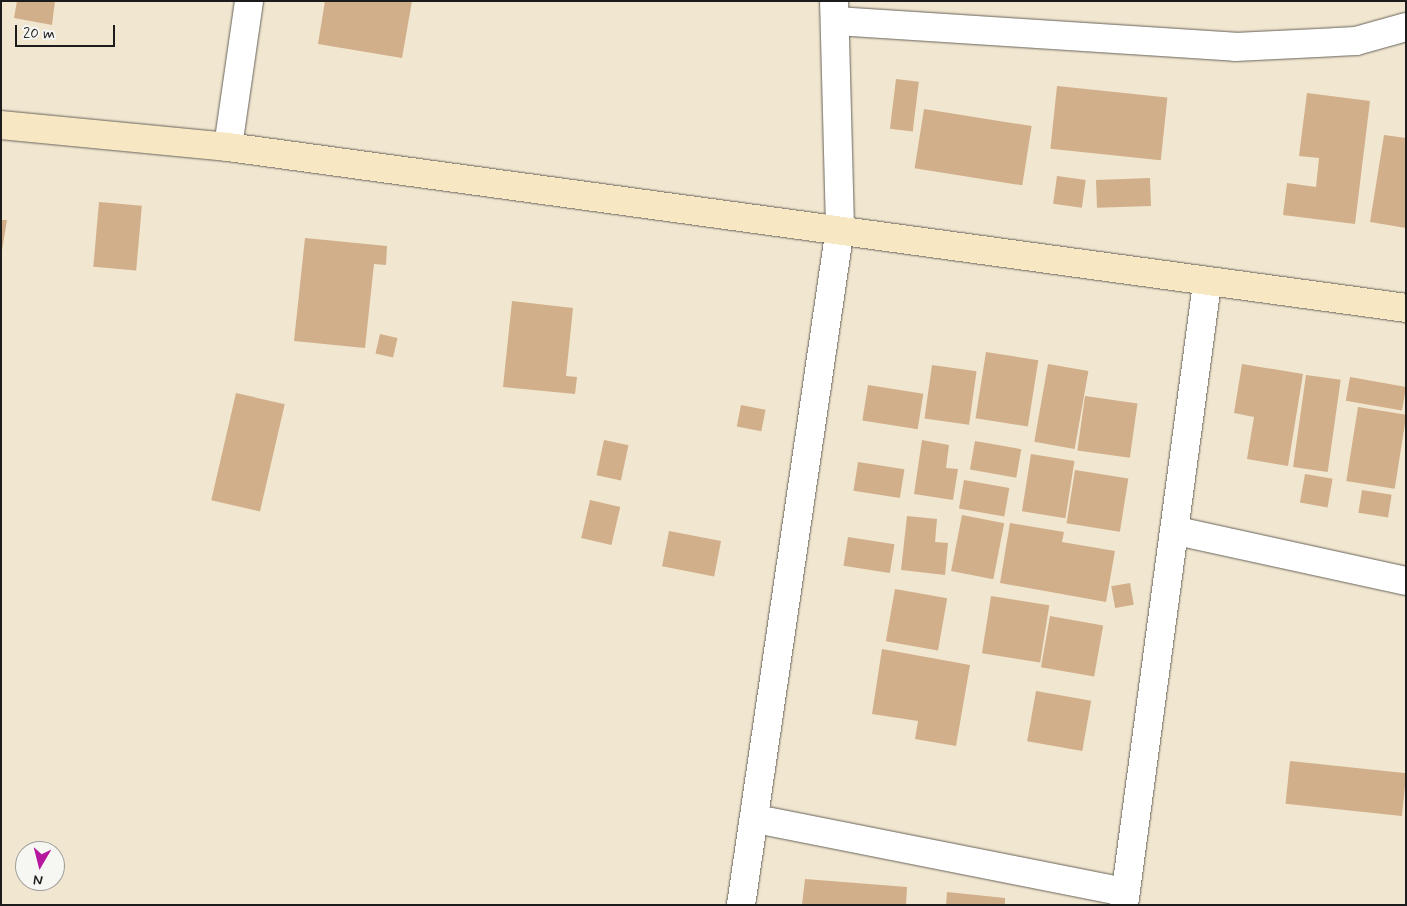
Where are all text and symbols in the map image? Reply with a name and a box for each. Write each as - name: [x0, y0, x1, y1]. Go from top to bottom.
- scale bar: [18, 15, 118, 47]
- text: 20 m: [23, 24, 55, 44]
- north arrow: [15, 841, 65, 891]
- text: N: [32, 870, 44, 889]

